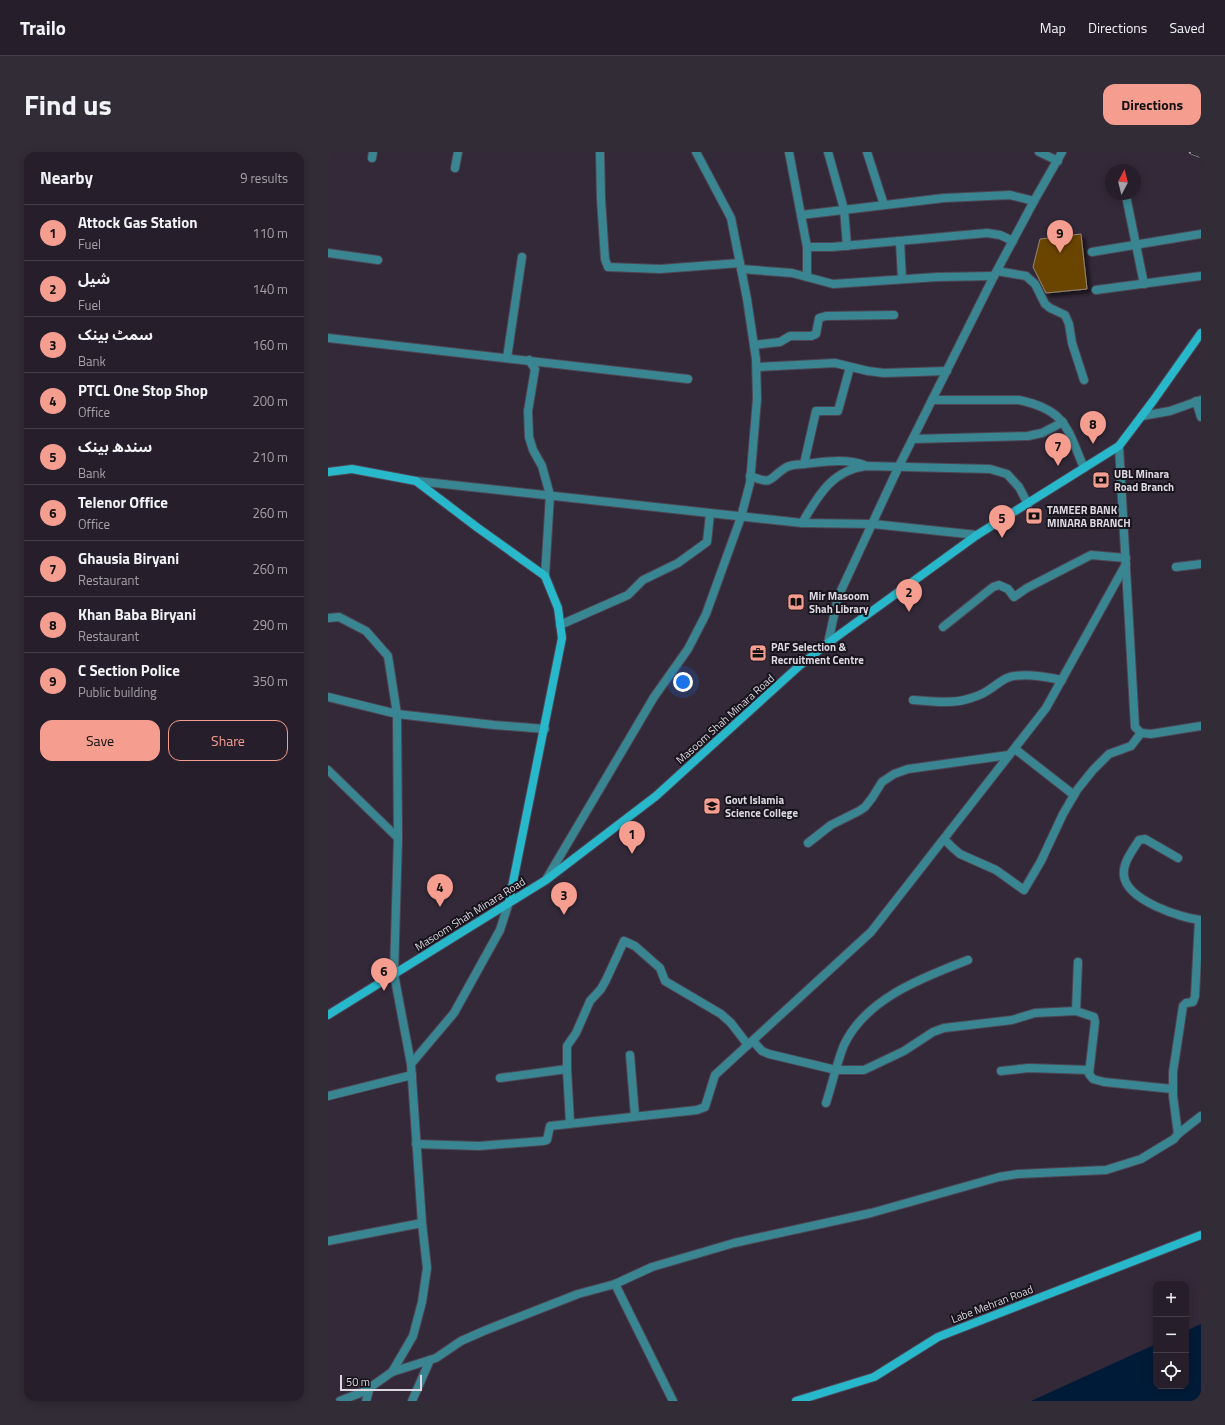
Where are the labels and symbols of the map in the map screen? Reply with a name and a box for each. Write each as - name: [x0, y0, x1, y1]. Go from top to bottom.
- north arrow: [1105, 164, 1141, 200]
- pin: 9: [1047, 220, 1073, 253]
- pin: 8: [1080, 411, 1106, 444]
- pin: 7: [1045, 433, 1071, 466]
- place label: UBL Minara Road Branch: [1114, 466, 1174, 495]
- bank icon: UBL Minara Road Branch: [1091, 470, 1111, 490]
- place label: TAMEER BANK MINARA BRANCH: [1047, 502, 1131, 531]
- pin: 5: [989, 505, 1015, 538]
- bank icon: TAMEER BANK MINARA BRANCH: [1024, 506, 1044, 526]
- pin: 2: [896, 579, 922, 612]
- place label: Mir Masoom Shah Library: [809, 588, 869, 617]
- library icon: Mir Masoom Shah Library: [786, 592, 806, 612]
- place label: PAF Selection & Recruitment Centre: [771, 639, 864, 668]
- office icon: PAF Selection & Recruitment Centre: [748, 643, 768, 663]
- street label: Masoom Shah Minara Road: [672, 670, 778, 768]
- your location: [673, 672, 693, 692]
- place label: Govt Islamia Science College: [725, 792, 798, 821]
- school or university icon: Govt Islamia Science College: [702, 796, 722, 816]
- pin: 1: [619, 821, 645, 854]
- street label: Masoom Shah Minara Road: [412, 873, 528, 955]
- pin: 4: [427, 874, 453, 907]
- pin: 3: [551, 882, 577, 915]
- pin: 6: [371, 958, 397, 991]
- street label: Labe Mehran Road: [949, 1281, 1035, 1327]
- scale bar: [340, 1373, 422, 1392]

